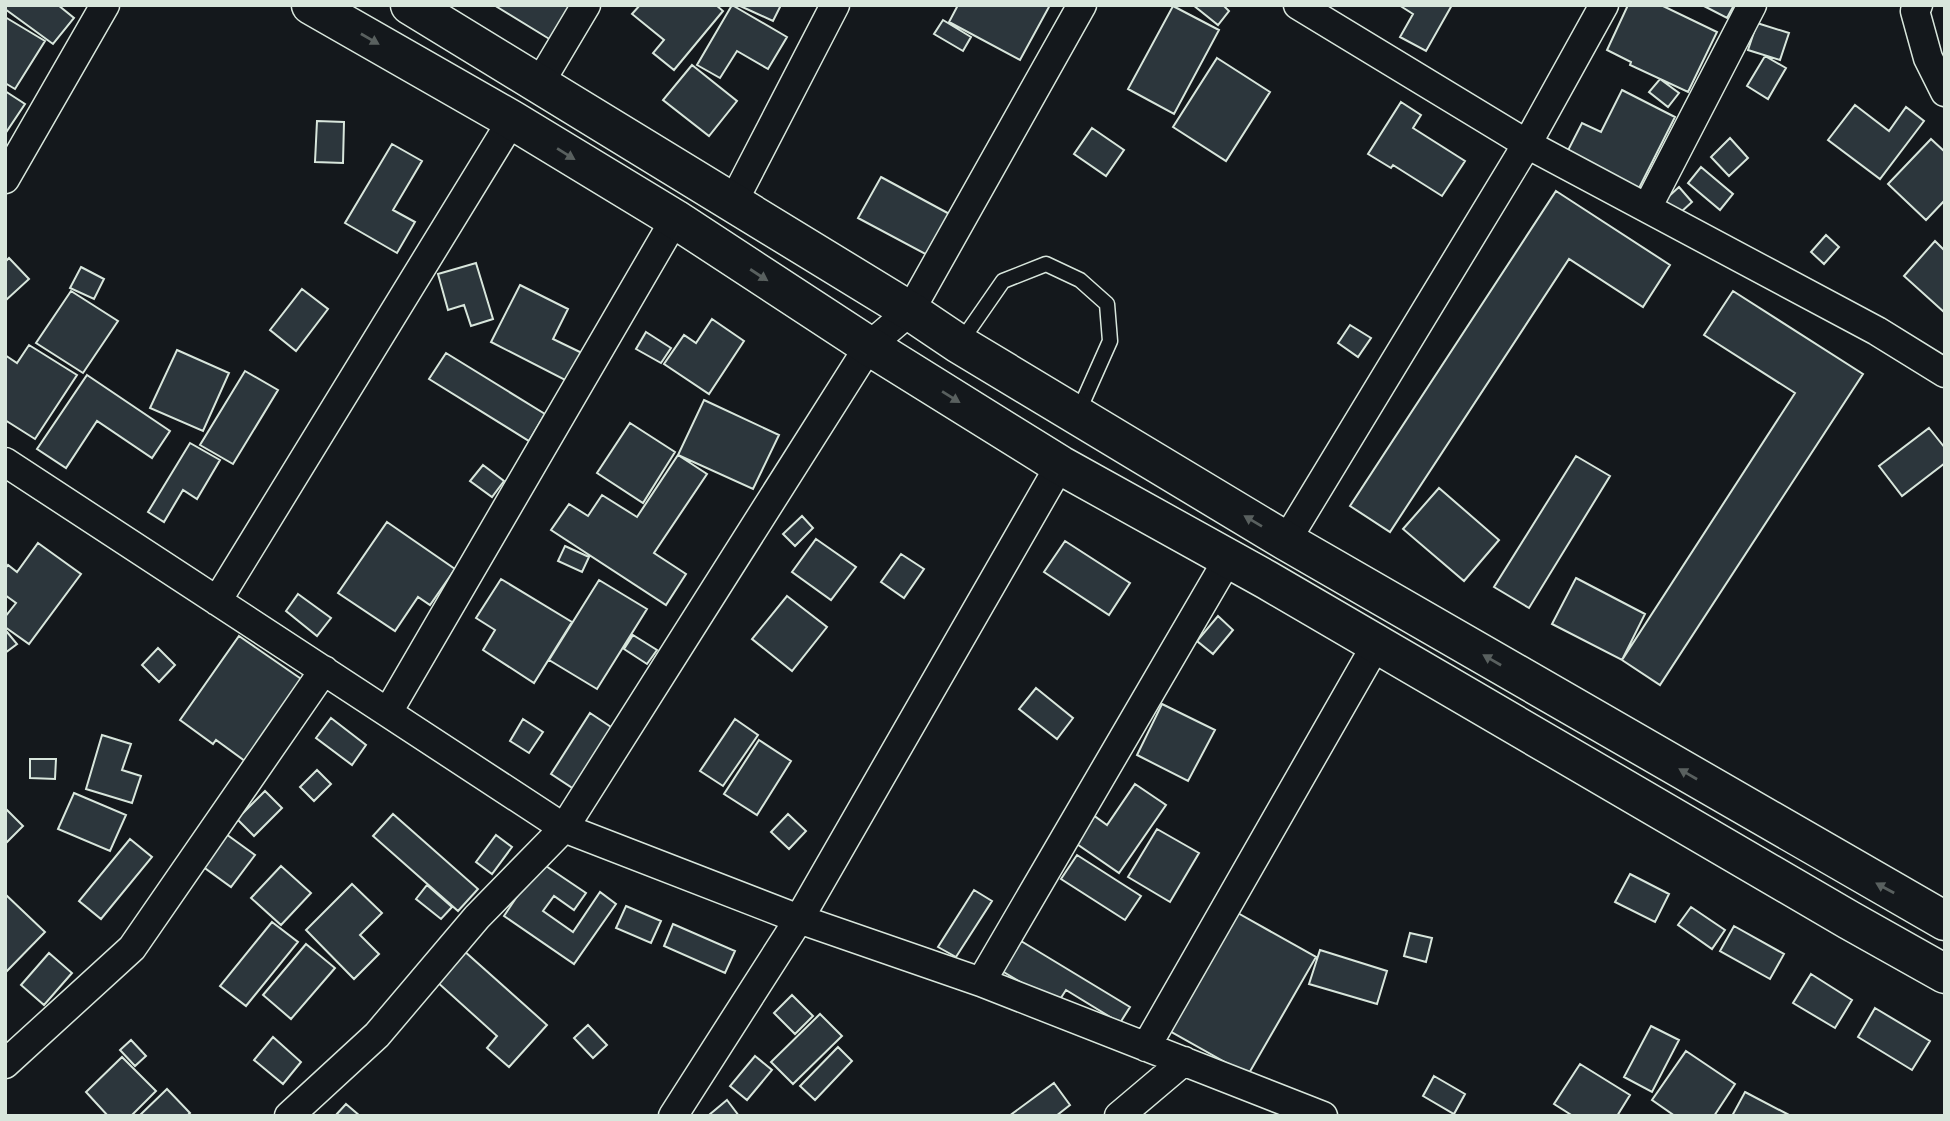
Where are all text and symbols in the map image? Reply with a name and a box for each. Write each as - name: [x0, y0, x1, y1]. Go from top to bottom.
- one-way arrow: [360, 33, 380, 45]
- one-way arrow: [557, 147, 576, 160]
- one-way arrow: [749, 268, 769, 281]
- one-way arrow: [941, 391, 960, 404]
- one-way arrow: [1243, 514, 1262, 527]
- one-way arrow: [1482, 654, 1501, 666]
- one-way arrow: [1679, 768, 1698, 780]
- one-way arrow: [1876, 882, 1895, 894]

